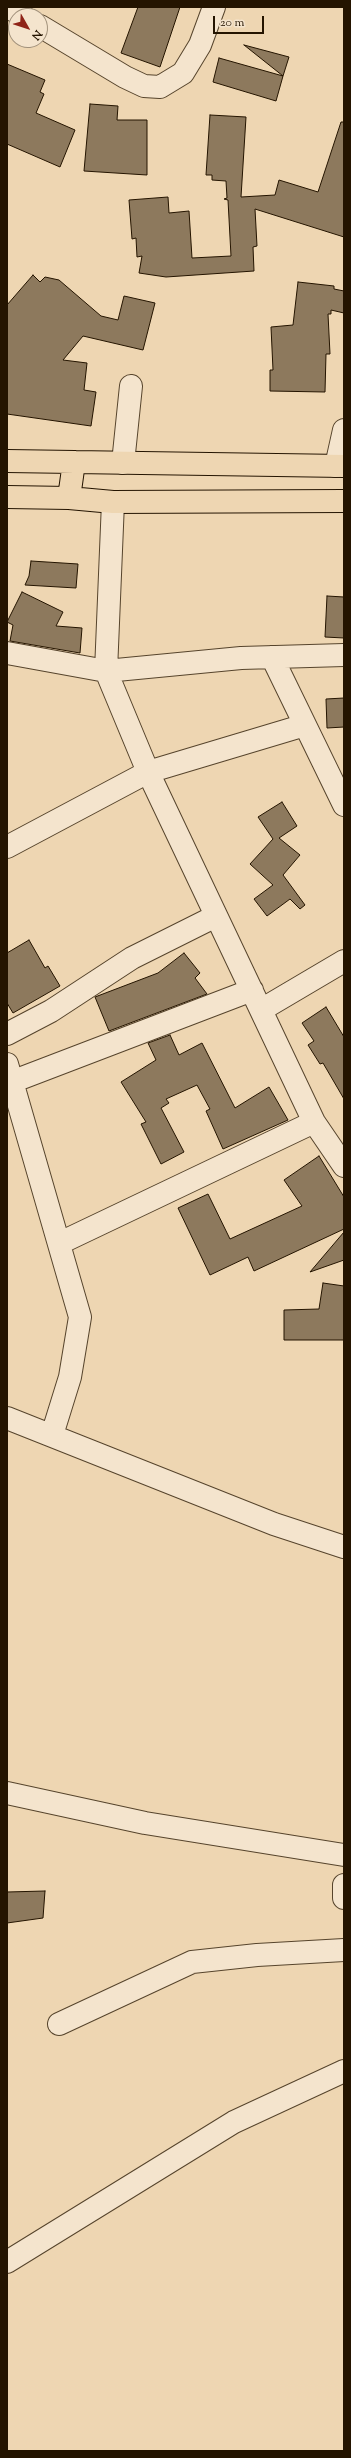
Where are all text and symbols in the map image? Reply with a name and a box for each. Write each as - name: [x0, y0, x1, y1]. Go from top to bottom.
- north arrow: [8, 8, 48, 48]
- scale bar: [215, 8, 266, 34]
- text: 20 m: [220, 14, 244, 32]
- text: N: [28, 26, 46, 43]

